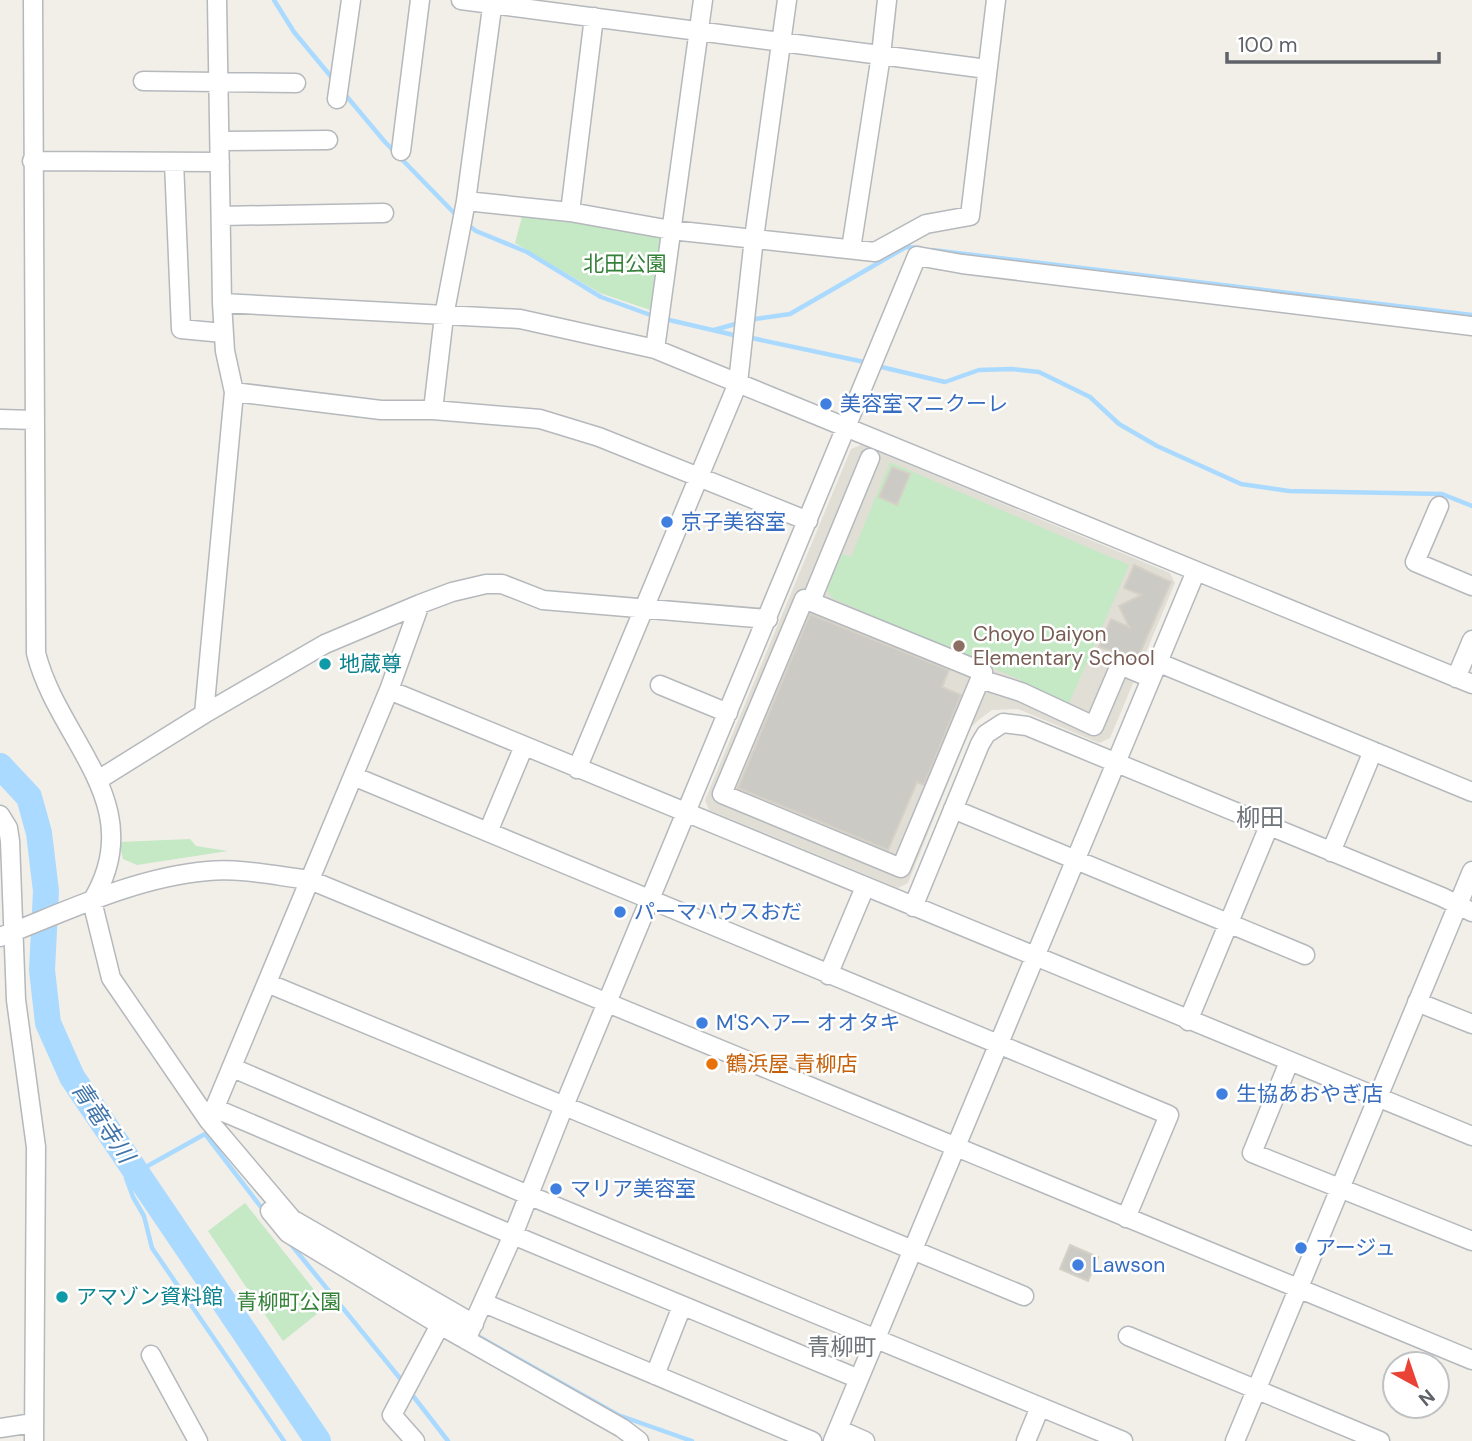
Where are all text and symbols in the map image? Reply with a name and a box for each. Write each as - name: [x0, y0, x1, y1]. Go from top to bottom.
- scale bar: [1227, 21, 1439, 65]
- text: 100 m: [1238, 31, 1298, 59]
- park label: 北田公園: [583, 250, 667, 278]
- place label: 美容室マニクーレ: [840, 390, 1008, 418]
- marker: 美容室マニクーレ: [818, 396, 834, 412]
- place label: 京子美容室: [681, 508, 786, 536]
- marker: 京子美容室: [659, 514, 675, 530]
- place label: Choyo Daiyon Elementary School: [973, 620, 1155, 672]
- marker: Choyo Daiyon Elementary School: [951, 638, 967, 654]
- place label: 地蔵尊: [339, 650, 402, 678]
- marker: 地蔵尊: [317, 656, 333, 672]
- district label: 柳田: [1236, 802, 1284, 833]
- place label: パーマハウスおだ: [634, 898, 802, 926]
- marker: パーマハウスおだ: [612, 904, 628, 920]
- place label: M'Sヘアー オオタキ: [716, 1009, 901, 1037]
- marker: M'Sヘアー オオタキ: [694, 1015, 710, 1031]
- place label: 鶴浜屋 青柳店: [726, 1050, 858, 1078]
- marker: 鶴浜屋 青柳店: [704, 1056, 720, 1072]
- water label: 青竜寺川: [65, 1075, 143, 1171]
- place label: 生協あおやぎ店: [1236, 1080, 1383, 1108]
- marker: 生協あおやぎ店: [1214, 1086, 1230, 1102]
- place label: マリア美容室: [570, 1175, 696, 1203]
- marker: マリア美容室: [548, 1181, 564, 1197]
- place label: アージュ: [1315, 1234, 1396, 1262]
- marker: アージュ: [1293, 1240, 1309, 1256]
- place label: Lawson: [1092, 1251, 1165, 1279]
- marker: Lawson: [1070, 1257, 1086, 1273]
- place label: アマゾン資料館: [76, 1283, 223, 1311]
- park label: 青柳町公園: [237, 1288, 342, 1316]
- marker: アマゾン資料館: [54, 1289, 70, 1305]
- district label: 青柳町: [808, 1332, 877, 1362]
- north arrow: [1381, 1350, 1451, 1420]
- text: N: [1413, 1384, 1440, 1412]

